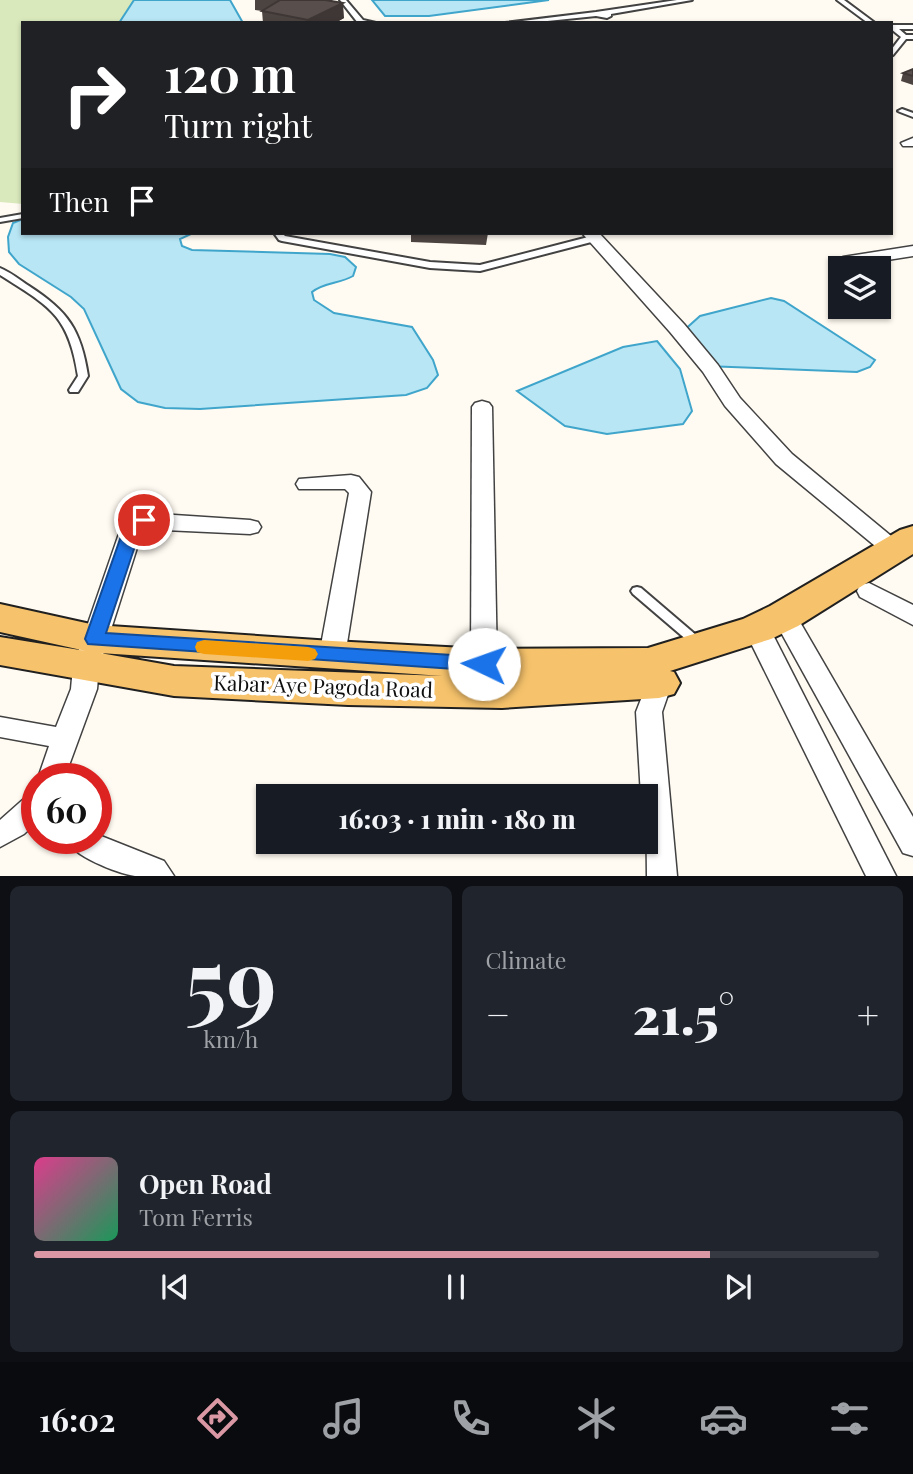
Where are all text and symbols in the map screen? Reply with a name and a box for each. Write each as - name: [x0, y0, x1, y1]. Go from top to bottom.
- text: 120 m: [164, 40, 296, 105]
- icon: right: [49, 49, 140, 140]
- text: Turn right: [164, 103, 312, 146]
- icon: arrive: [123, 182, 161, 220]
- text: Then: [49, 184, 109, 219]
- map controls: [828, 256, 891, 319]
- button: layers: [828, 256, 891, 319]
- pin: [114, 490, 174, 550]
- icon: arrive: [125, 501, 163, 539]
- position arrow: [447, 627, 521, 701]
- street label: Kabar Aye Pagoda Road: [213, 667, 433, 703]
- speed limit sign: 60: [21, 763, 112, 854]
- text: 16:03 · 1 min · 180 m: [338, 801, 576, 836]
- text: 59: [185, 917, 277, 1038]
- text: Climate: [486, 944, 566, 975]
- text: 21.5°: [632, 979, 734, 1048]
- text: −: [486, 988, 510, 1039]
- text: +: [857, 988, 879, 1039]
- text: km/h: [203, 1023, 258, 1054]
- text: Open Road: [139, 1166, 272, 1201]
- text: Tom Ferris: [139, 1201, 253, 1232]
- icon: previous: [156, 1268, 194, 1306]
- icon: pause: [437, 1268, 475, 1306]
- icon: next: [719, 1268, 757, 1306]
- icon: directions: [193, 1394, 242, 1443]
- icon: music: [319, 1394, 368, 1443]
- icon: phone: [446, 1394, 495, 1443]
- icon: climate: [572, 1394, 621, 1443]
- icon: car: [699, 1394, 748, 1443]
- icon: filters: [825, 1394, 874, 1443]
- text: 16:02: [39, 1397, 116, 1440]

